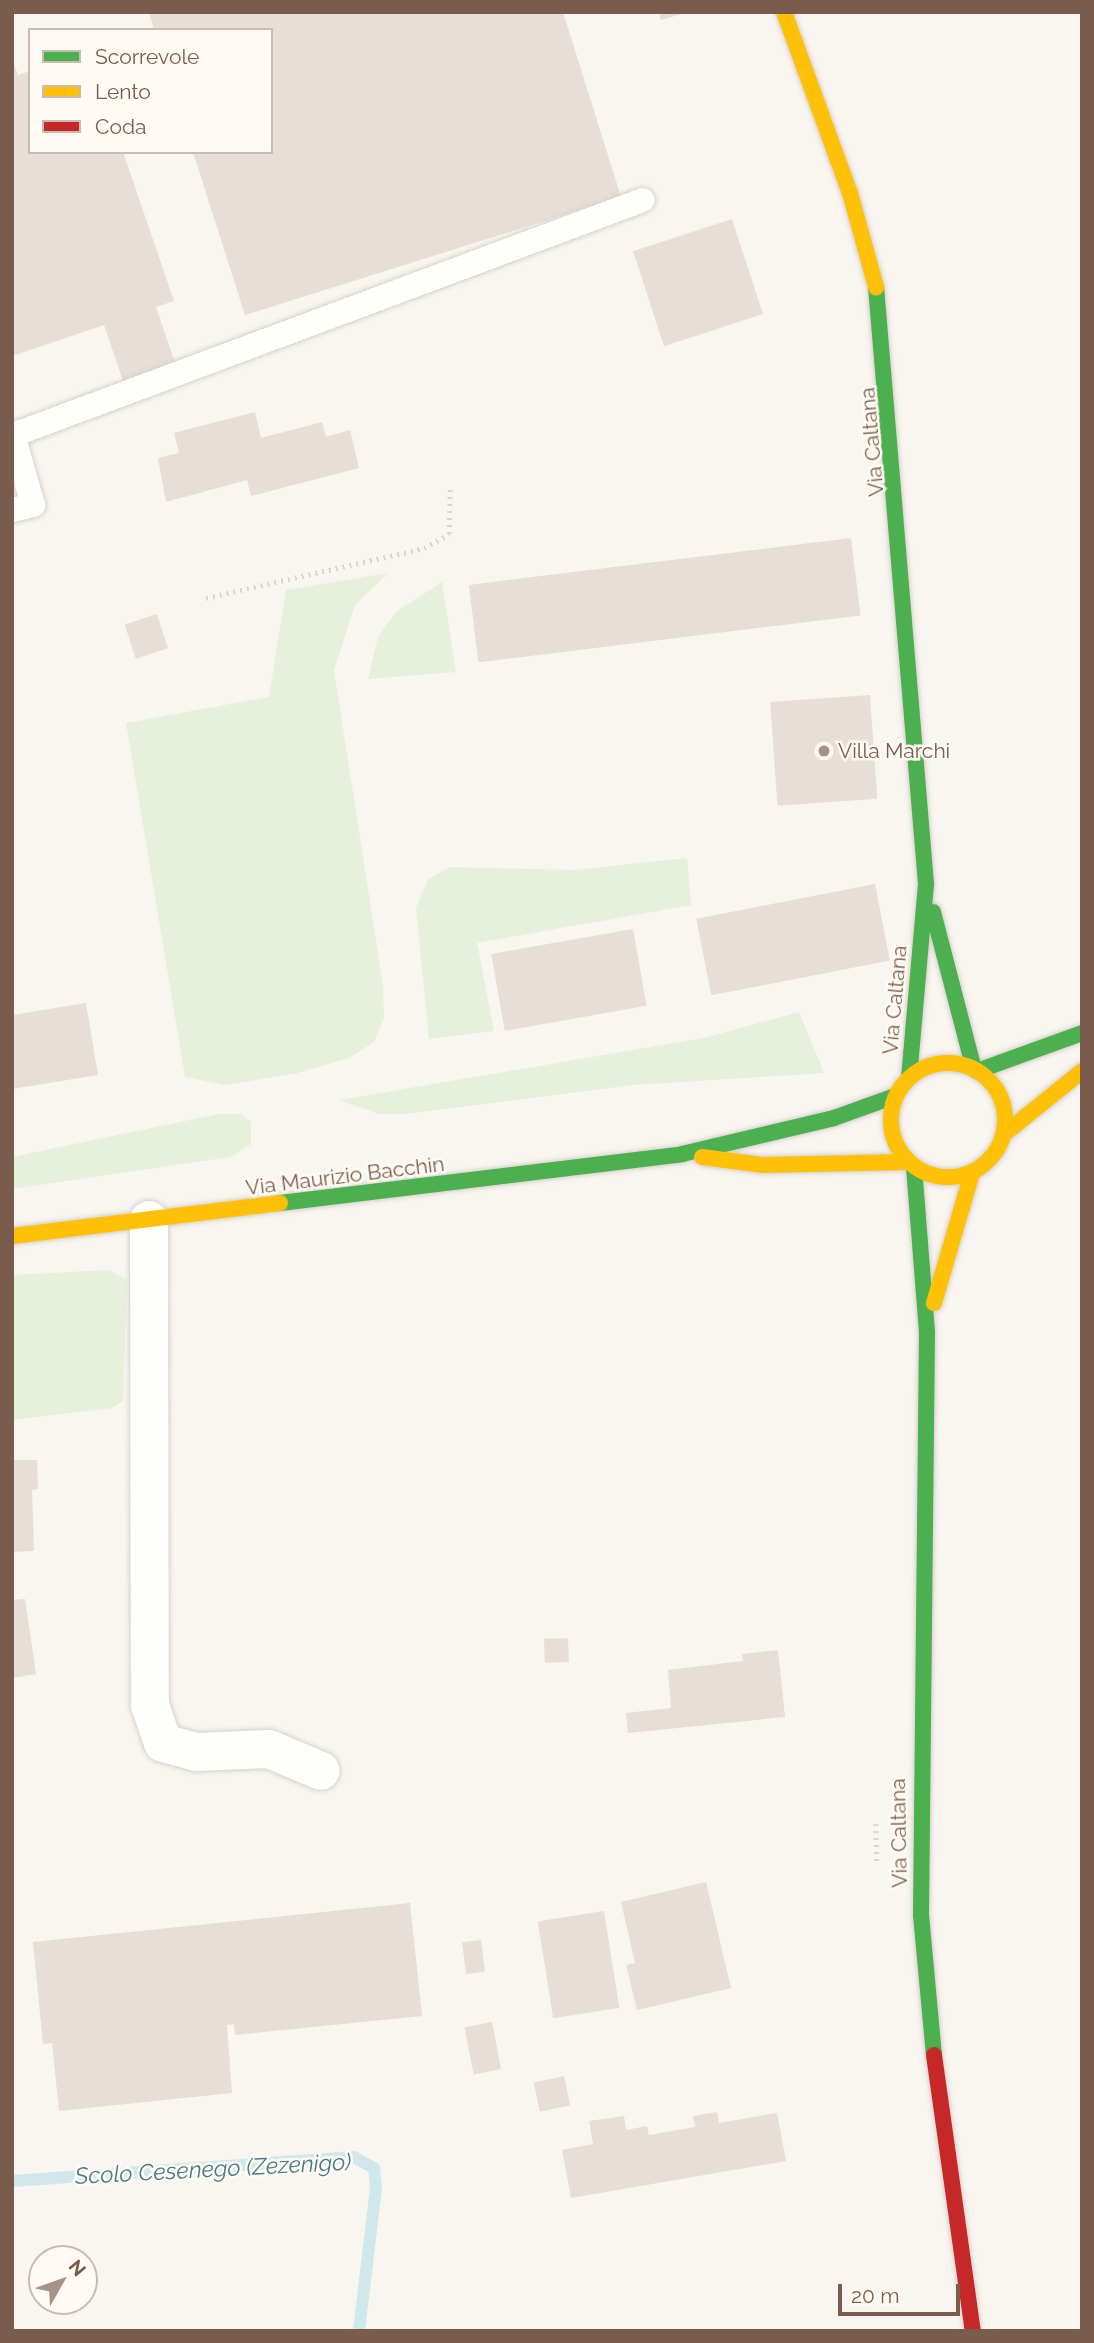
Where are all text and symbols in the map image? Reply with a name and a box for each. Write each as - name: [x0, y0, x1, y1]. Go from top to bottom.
- legend: [28, 28, 273, 154]
- text: Scorrevole: [95, 44, 199, 69]
- text: Lento: [95, 79, 151, 104]
- text: Coda: [95, 114, 146, 139]
- street label: Via Caltana: [855, 386, 889, 498]
- place label: Villa Marchi: [838, 738, 950, 764]
- marker: Villa Marchi: [816, 743, 832, 759]
- street label: Via Caltana: [878, 944, 912, 1056]
- street label: Via Maurizio Bacchin: [244, 1151, 446, 1201]
- street label: Via Caltana: [885, 1778, 913, 1888]
- water label: Scolo Cesenego (Zezenigo): [74, 2148, 352, 2190]
- north arrow: [28, 2245, 98, 2315]
- text: N: [64, 2255, 91, 2280]
- scale bar: [842, 2270, 964, 2314]
- text: 20 m: [851, 2283, 899, 2308]

